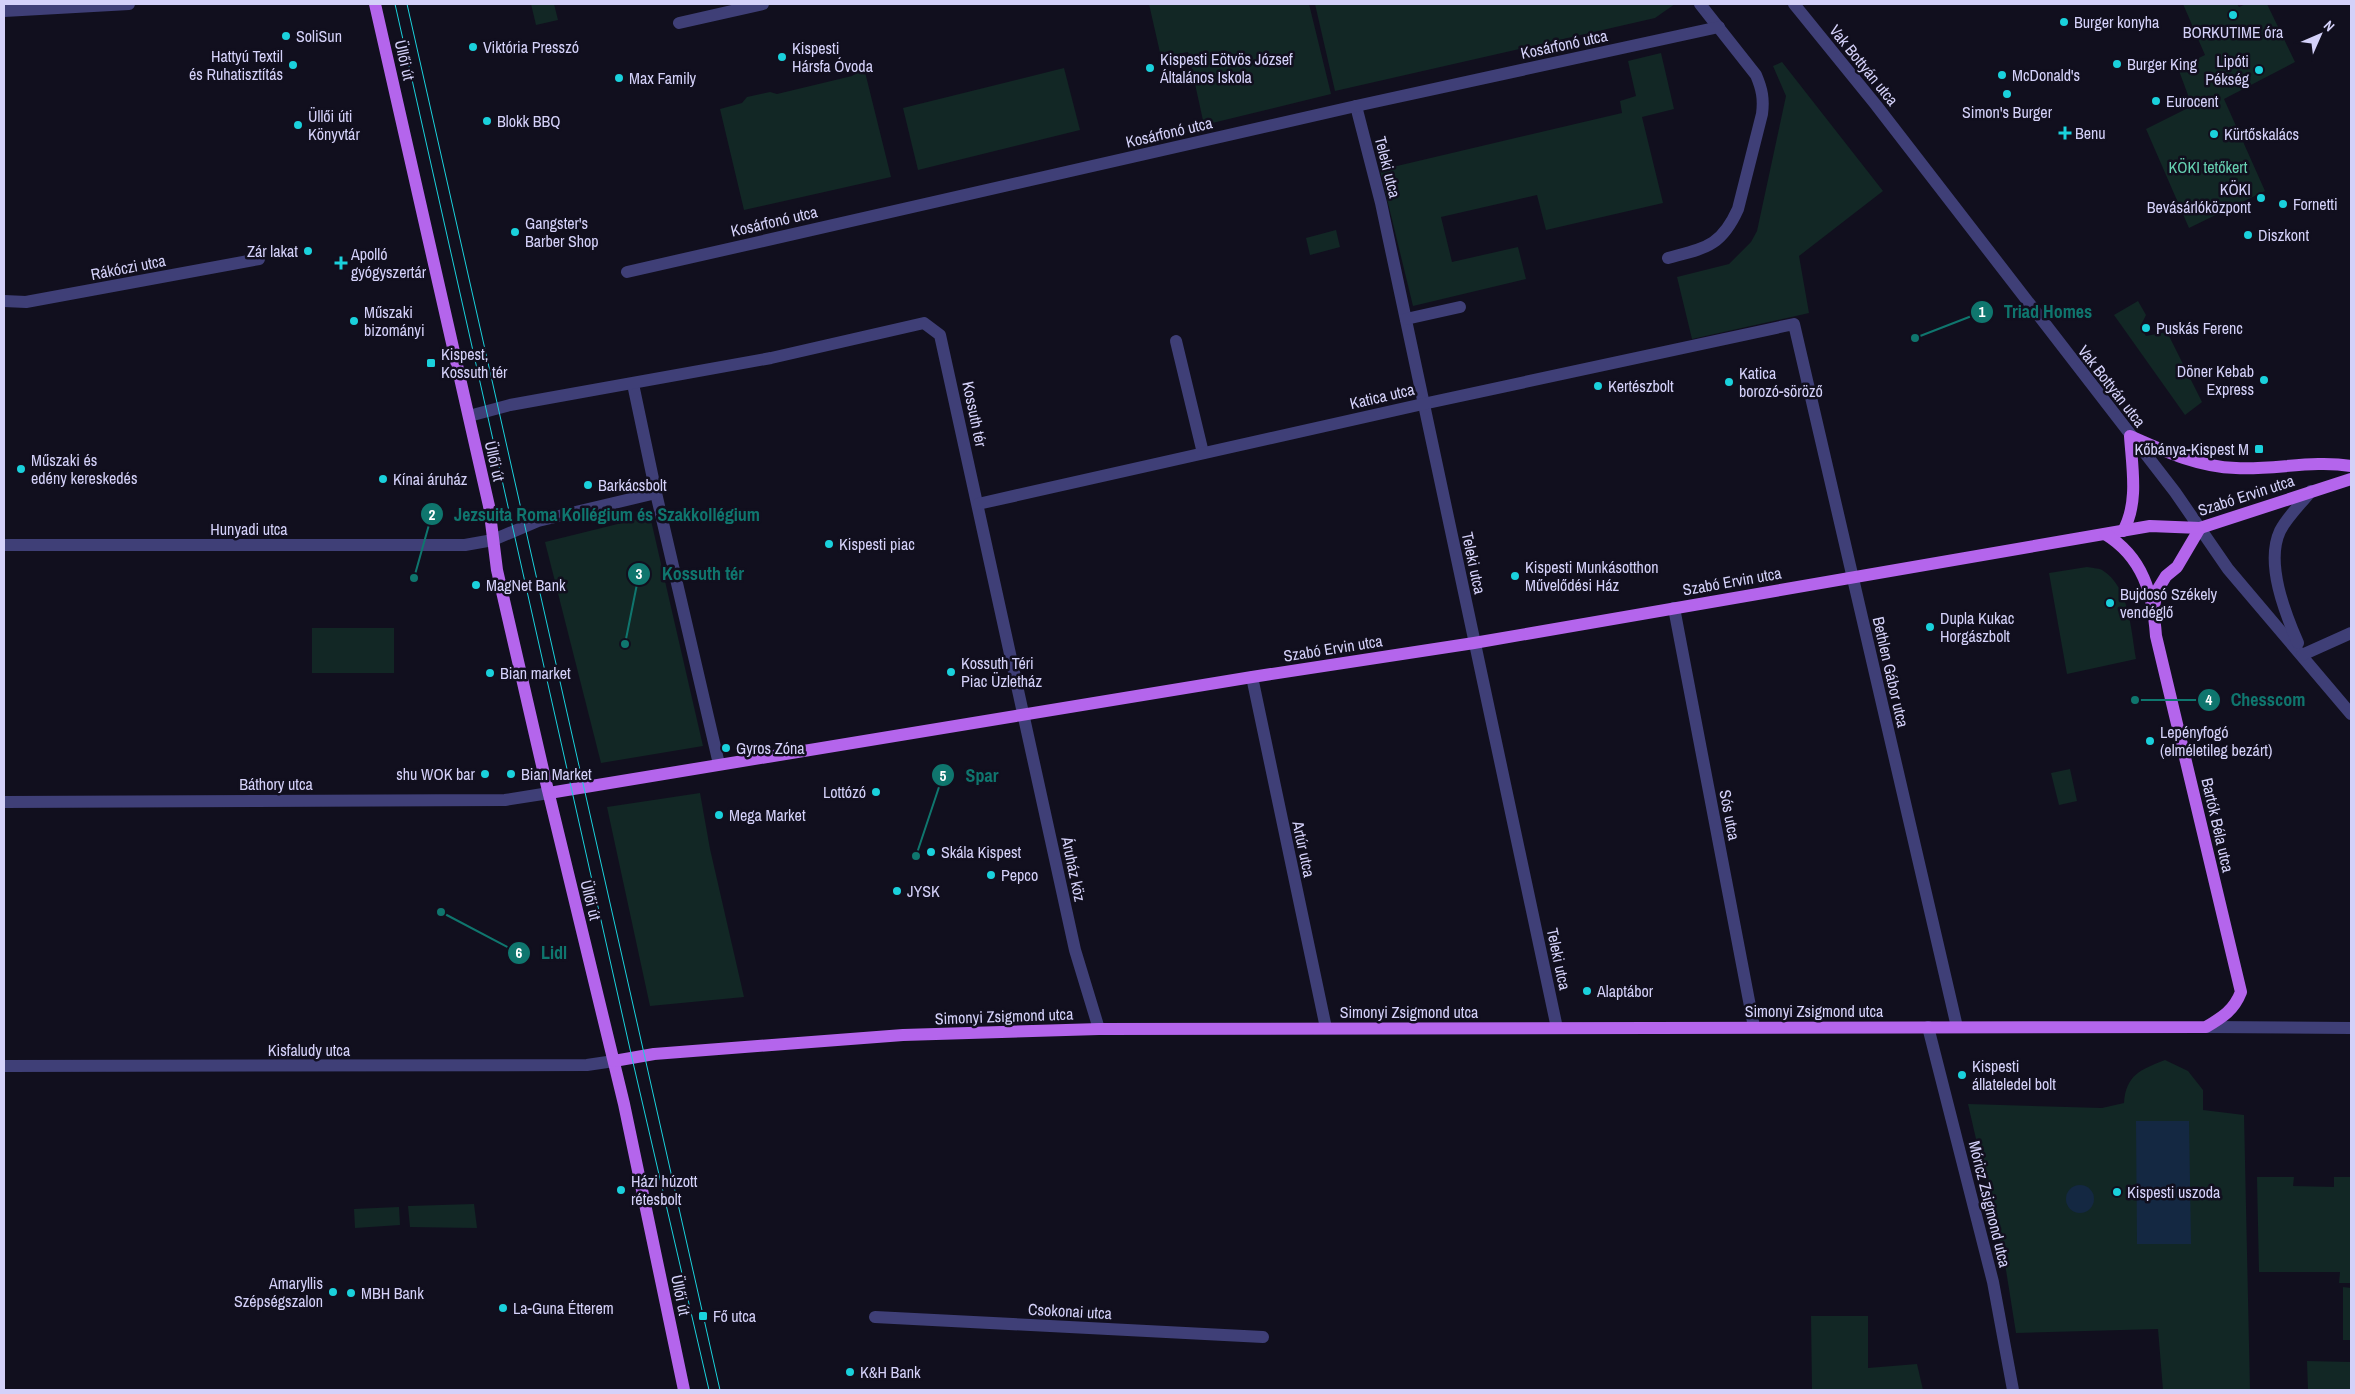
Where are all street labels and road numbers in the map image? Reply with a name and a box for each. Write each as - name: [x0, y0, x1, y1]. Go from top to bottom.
- street label: Vak Bottyán utca: [1825, 20, 1904, 111]
- street label: Kosárfonó utca: [1519, 24, 1610, 64]
- street label: Üllői út: [390, 38, 420, 83]
- street label: Kosárfonó utca: [1124, 111, 1215, 153]
- street label: Teleki utca: [1370, 134, 1406, 201]
- street label: Kosárfonó utca: [729, 200, 820, 242]
- street label: Rákóczi utca: [89, 249, 168, 285]
- street label: Vak Bottyán utca: [2073, 341, 2151, 432]
- street label: Katica utca: [1348, 378, 1417, 414]
- street label: Kossuth tér: [957, 379, 993, 449]
- street label: Üllői út: [480, 439, 510, 484]
- street label: Szabó Ervin utca: [2195, 469, 2298, 521]
- street label: Hunyadi utca: [210, 518, 288, 540]
- street label: Teleki utca: [1457, 530, 1491, 597]
- street label: Szabó Ervin utca: [1681, 561, 1784, 601]
- street label: Bethlen Gábor utca: [1868, 614, 1915, 730]
- street label: Szabó Ervin utca: [1282, 629, 1385, 667]
- street label: Báthory utca: [239, 773, 314, 795]
- street label: Bartók Béla utca: [2196, 776, 2240, 875]
- street label: Sós utca: [1714, 788, 1746, 843]
- street label: Artúr utca: [1287, 818, 1321, 880]
- street label: Áruház köz: [1056, 834, 1092, 904]
- street label: Üllői út: [575, 878, 607, 923]
- street label: Teleki utca: [1542, 926, 1576, 993]
- street label: Simonyi Zsigmond utca: [1745, 1000, 1884, 1022]
- street label: Simonyi Zsigmond utca: [1340, 1001, 1479, 1023]
- street label: Simonyi Zsigmond utca: [934, 1003, 1074, 1029]
- street label: Kisfaludy utca: [268, 1039, 351, 1061]
- street label: Móricz Zsigmond utca: [1964, 1138, 2017, 1270]
- street label: Üllői út: [666, 1273, 696, 1318]
- street label: Csokonai utca: [1028, 1298, 1113, 1324]

